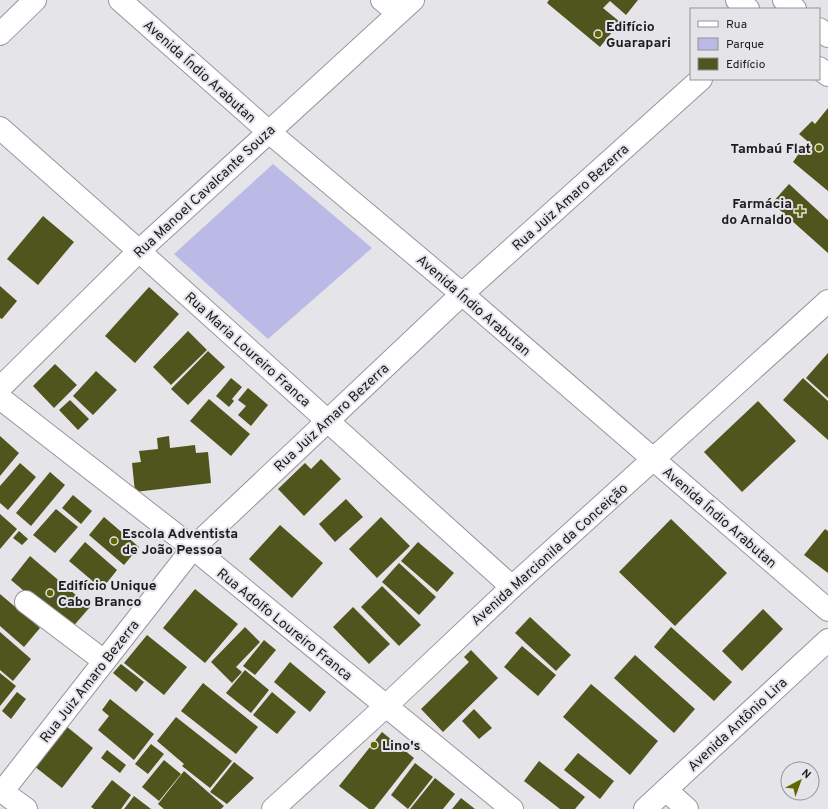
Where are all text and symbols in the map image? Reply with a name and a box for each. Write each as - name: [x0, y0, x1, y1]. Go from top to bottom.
- legend: [690, 8, 820, 80]
- street label: Avenida Índio Arabutan: [139, 16, 260, 127]
- text: Rua: [726, 17, 747, 33]
- place label: Edifício Guarapari: [606, 19, 671, 52]
- marker: Edifício Guarapari: [593, 29, 603, 39]
- text: Parque: [726, 37, 764, 53]
- text: Edifício: [726, 57, 766, 73]
- street label: Rua Manoel Cavalcante Souza: [131, 122, 279, 262]
- street label: Rua Juiz Amaro Bezerra: [509, 141, 633, 255]
- place label: Tambaú Flat: [730, 141, 811, 158]
- marker: Tambaú Flat: [814, 143, 824, 153]
- place label: Farmácia do Arnaldo: [721, 196, 792, 229]
- marker: Farmácia do Arnaldo: [795, 206, 805, 216]
- street label: Avenida Índio Arabutan: [412, 251, 534, 360]
- street label: Rua Maria Loureiro Franca: [181, 289, 313, 411]
- street label: Rua Juiz Amaro Bezerra: [271, 360, 393, 476]
- street label: Avenida Índio Arabutan: [658, 463, 780, 572]
- street label: Avenida Marcionila da Conceição: [468, 480, 632, 630]
- place label: Escola Adventista de João Pessoa: [122, 526, 238, 559]
- marker: Escola Adventista de João Pessoa: [109, 536, 119, 546]
- street label: Rua Adolfo Loureiro Franca: [213, 565, 355, 685]
- place label: Edifício Unique Cabo Branco: [58, 578, 157, 611]
- marker: Edifício Unique Cabo Branco: [45, 588, 55, 598]
- street label: Rua Juiz Amaro Bezerra: [37, 617, 143, 747]
- street label: Avenida Antônio Lira: [685, 675, 791, 776]
- place label: Lino's: [382, 738, 421, 755]
- marker: Lino's: [369, 740, 379, 750]
- north arrow: [780, 761, 820, 801]
- text: N: [798, 766, 813, 782]

